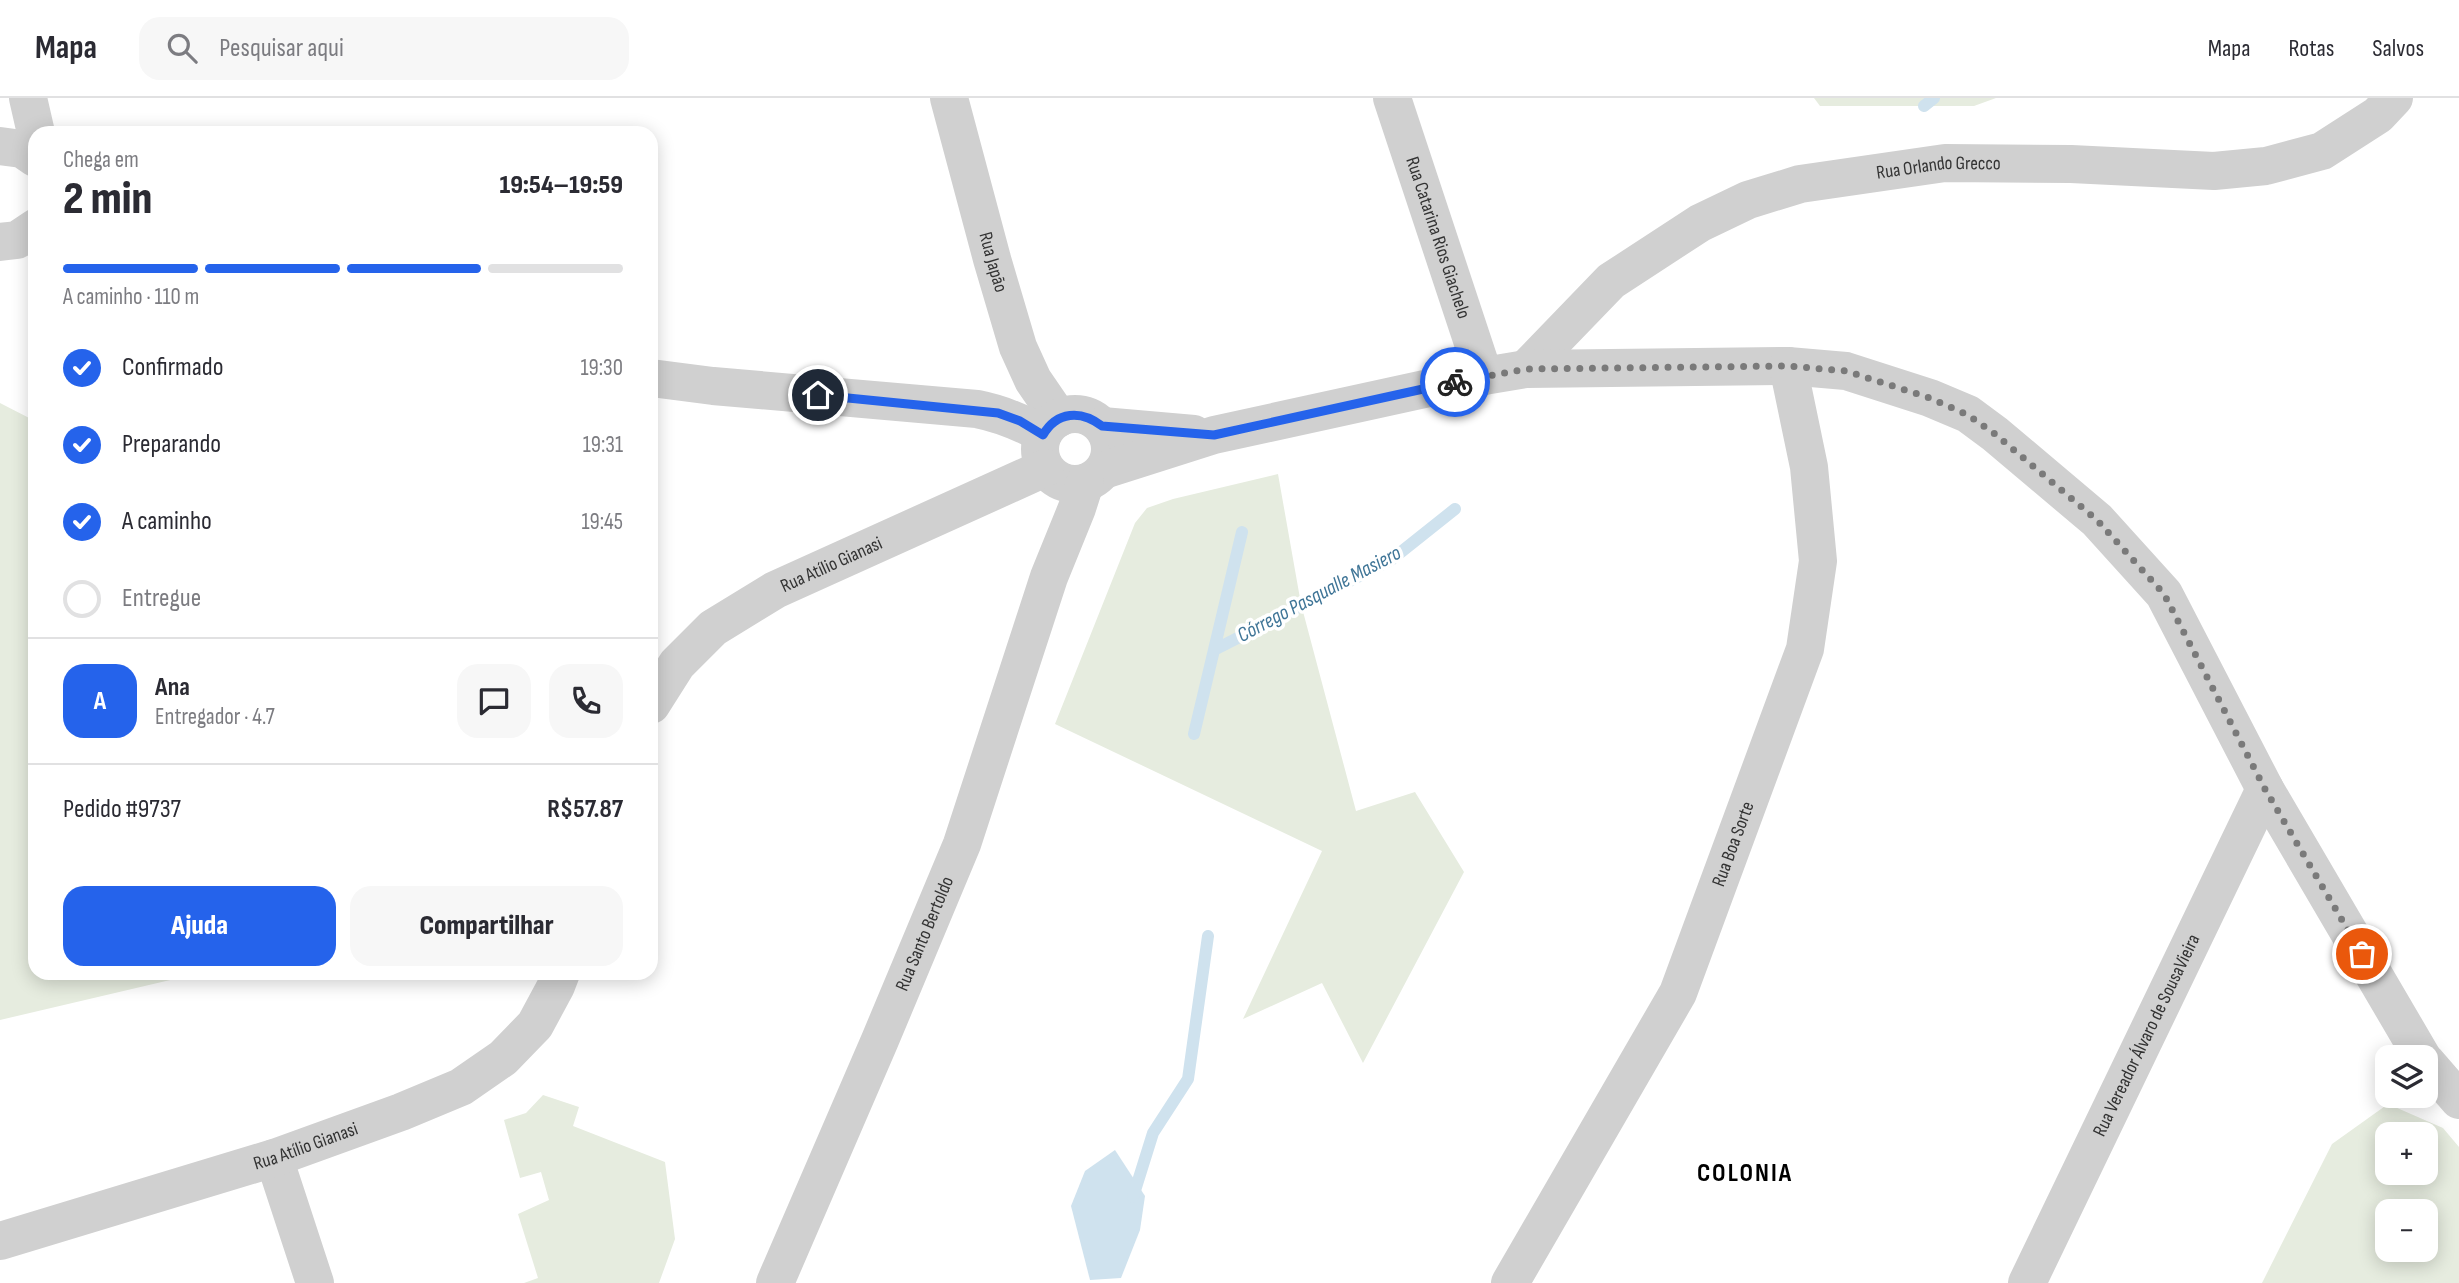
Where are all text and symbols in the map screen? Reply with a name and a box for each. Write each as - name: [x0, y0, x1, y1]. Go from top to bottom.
- search box: [139, 17, 629, 80]
- text: Mapa: [35, 28, 97, 68]
- icon: search: [163, 29, 201, 67]
- text: Pesquisar aqui: [219, 33, 344, 64]
- text: Mapa: [2208, 34, 2251, 63]
- text: Rotas: [2289, 34, 2334, 63]
- text: Salvos: [2372, 34, 2424, 63]
- text: Chega em: [63, 146, 139, 174]
- street label: Rua Orlando Grecco: [1875, 151, 2001, 184]
- street label: Rua Catarina Rios Giachelo: [1401, 154, 1476, 321]
- text: 19:54–19:59: [499, 170, 623, 201]
- text: 2 min: [63, 172, 152, 227]
- street label: Rua Japão: [974, 230, 1013, 295]
- text: A caminho · 110 m: [63, 283, 199, 311]
- courier: [1420, 347, 1490, 417]
- icon: check: [63, 349, 101, 387]
- text: Confirmado: [122, 352, 223, 383]
- text: 19:30: [581, 354, 623, 382]
- icon: bike: [1436, 363, 1474, 401]
- pin: [788, 365, 848, 425]
- icon: home: [799, 376, 837, 414]
- icon: check: [63, 426, 101, 464]
- text: Preparando: [122, 429, 221, 460]
- text: 19:31: [583, 431, 623, 459]
- icon: check: [63, 503, 101, 541]
- text: A caminho: [122, 506, 212, 537]
- text: 19:45: [582, 508, 623, 536]
- street label: Rua Atílio Gianasi: [777, 532, 886, 598]
- water label: Córrego Pasqualle Masiero: [1233, 540, 1406, 648]
- text: Entregue: [122, 583, 201, 614]
- button: chat: [457, 664, 531, 738]
- button: phone: [549, 664, 623, 738]
- text: Ana: [155, 672, 190, 703]
- text: A: [94, 686, 106, 717]
- text: Entregador · 4.7: [155, 703, 275, 731]
- text: Pedido #9737: [63, 794, 181, 825]
- text: R$57.87: [547, 794, 623, 825]
- street label: Rua Boa Sorte: [1707, 798, 1759, 890]
- street label: Rua Santo Bertoldo: [890, 873, 959, 994]
- button: Ajuda: [63, 886, 336, 966]
- button: Compartilhar: [350, 886, 623, 966]
- pin: [2332, 924, 2392, 984]
- street label: Rua Vereador Álvaro de SousaVieira: [2088, 930, 2205, 1140]
- icon: bag: [2343, 935, 2381, 973]
- map controls: [2375, 1045, 2438, 1262]
- button: layers: [2375, 1045, 2438, 1108]
- street label: Rua Atílio Gianasi: [251, 1117, 361, 1175]
- button: +: [2375, 1122, 2438, 1185]
- district label: COLONIA: [1697, 1158, 1793, 1189]
- button: −: [2375, 1199, 2438, 1262]

